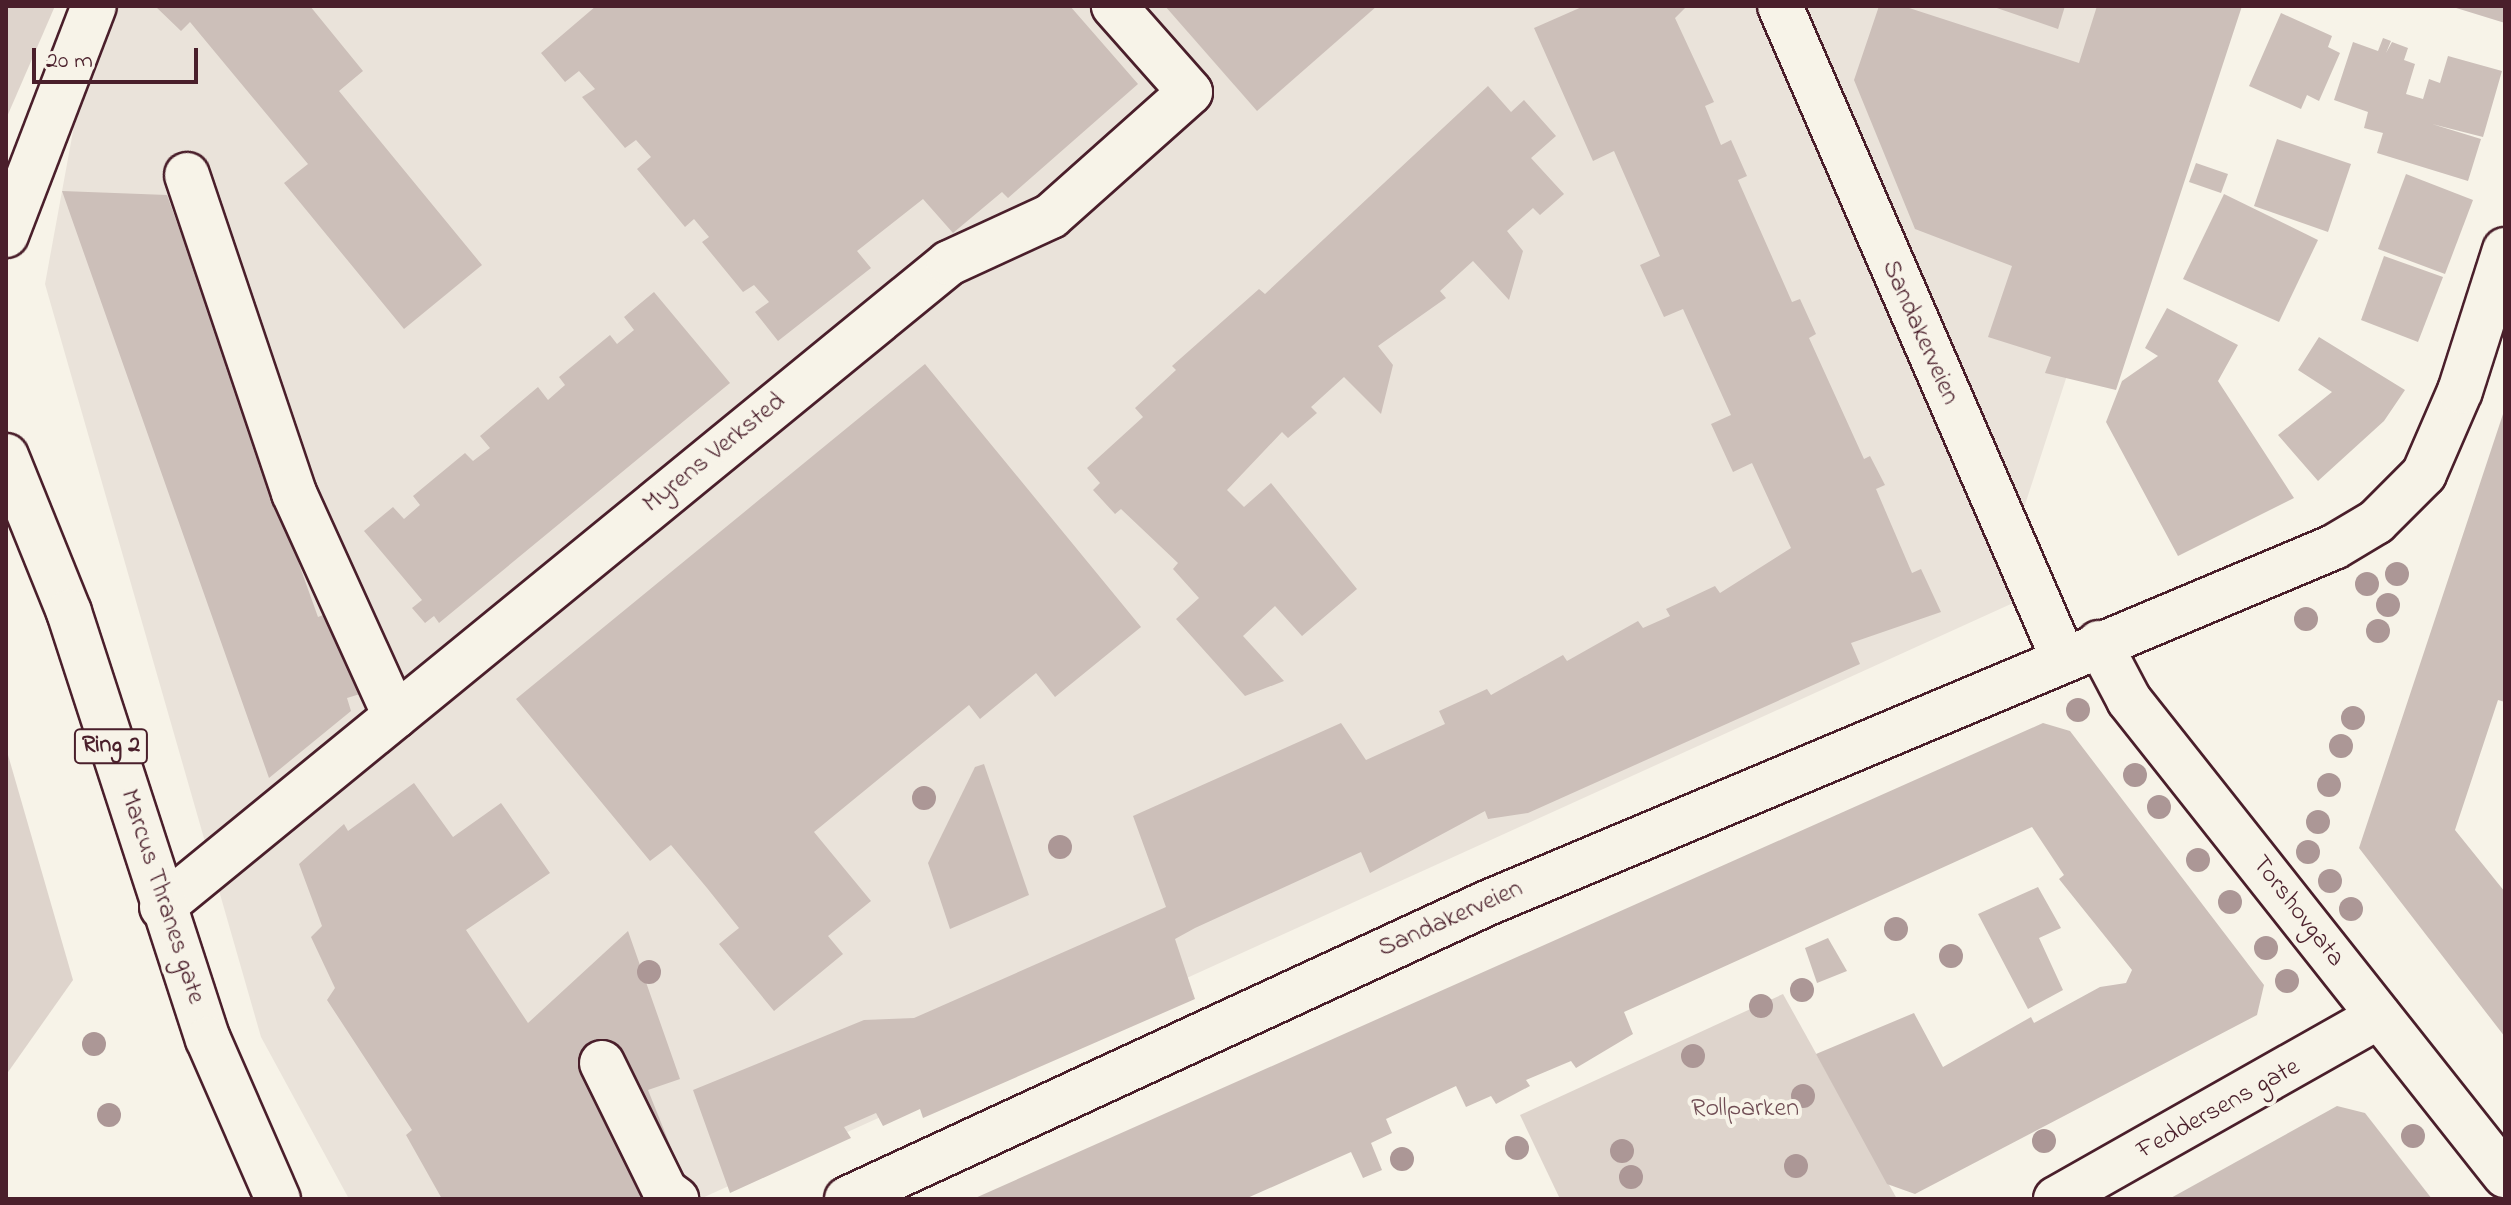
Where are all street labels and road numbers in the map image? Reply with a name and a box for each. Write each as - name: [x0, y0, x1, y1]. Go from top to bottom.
- street label: Sandakerveien: [1873, 256, 1965, 410]
- street label: Myrens Verksted: [638, 387, 792, 521]
- road number: Ring 2: [73, 726, 149, 766]
- street label: Marcus Thranes gate: [112, 786, 210, 1008]
- street label: Torshovgata: [2244, 850, 2350, 974]
- street label: Sandakerveien: [1374, 874, 1528, 966]
- street label: Feddersens gate: [2132, 1052, 2306, 1168]

